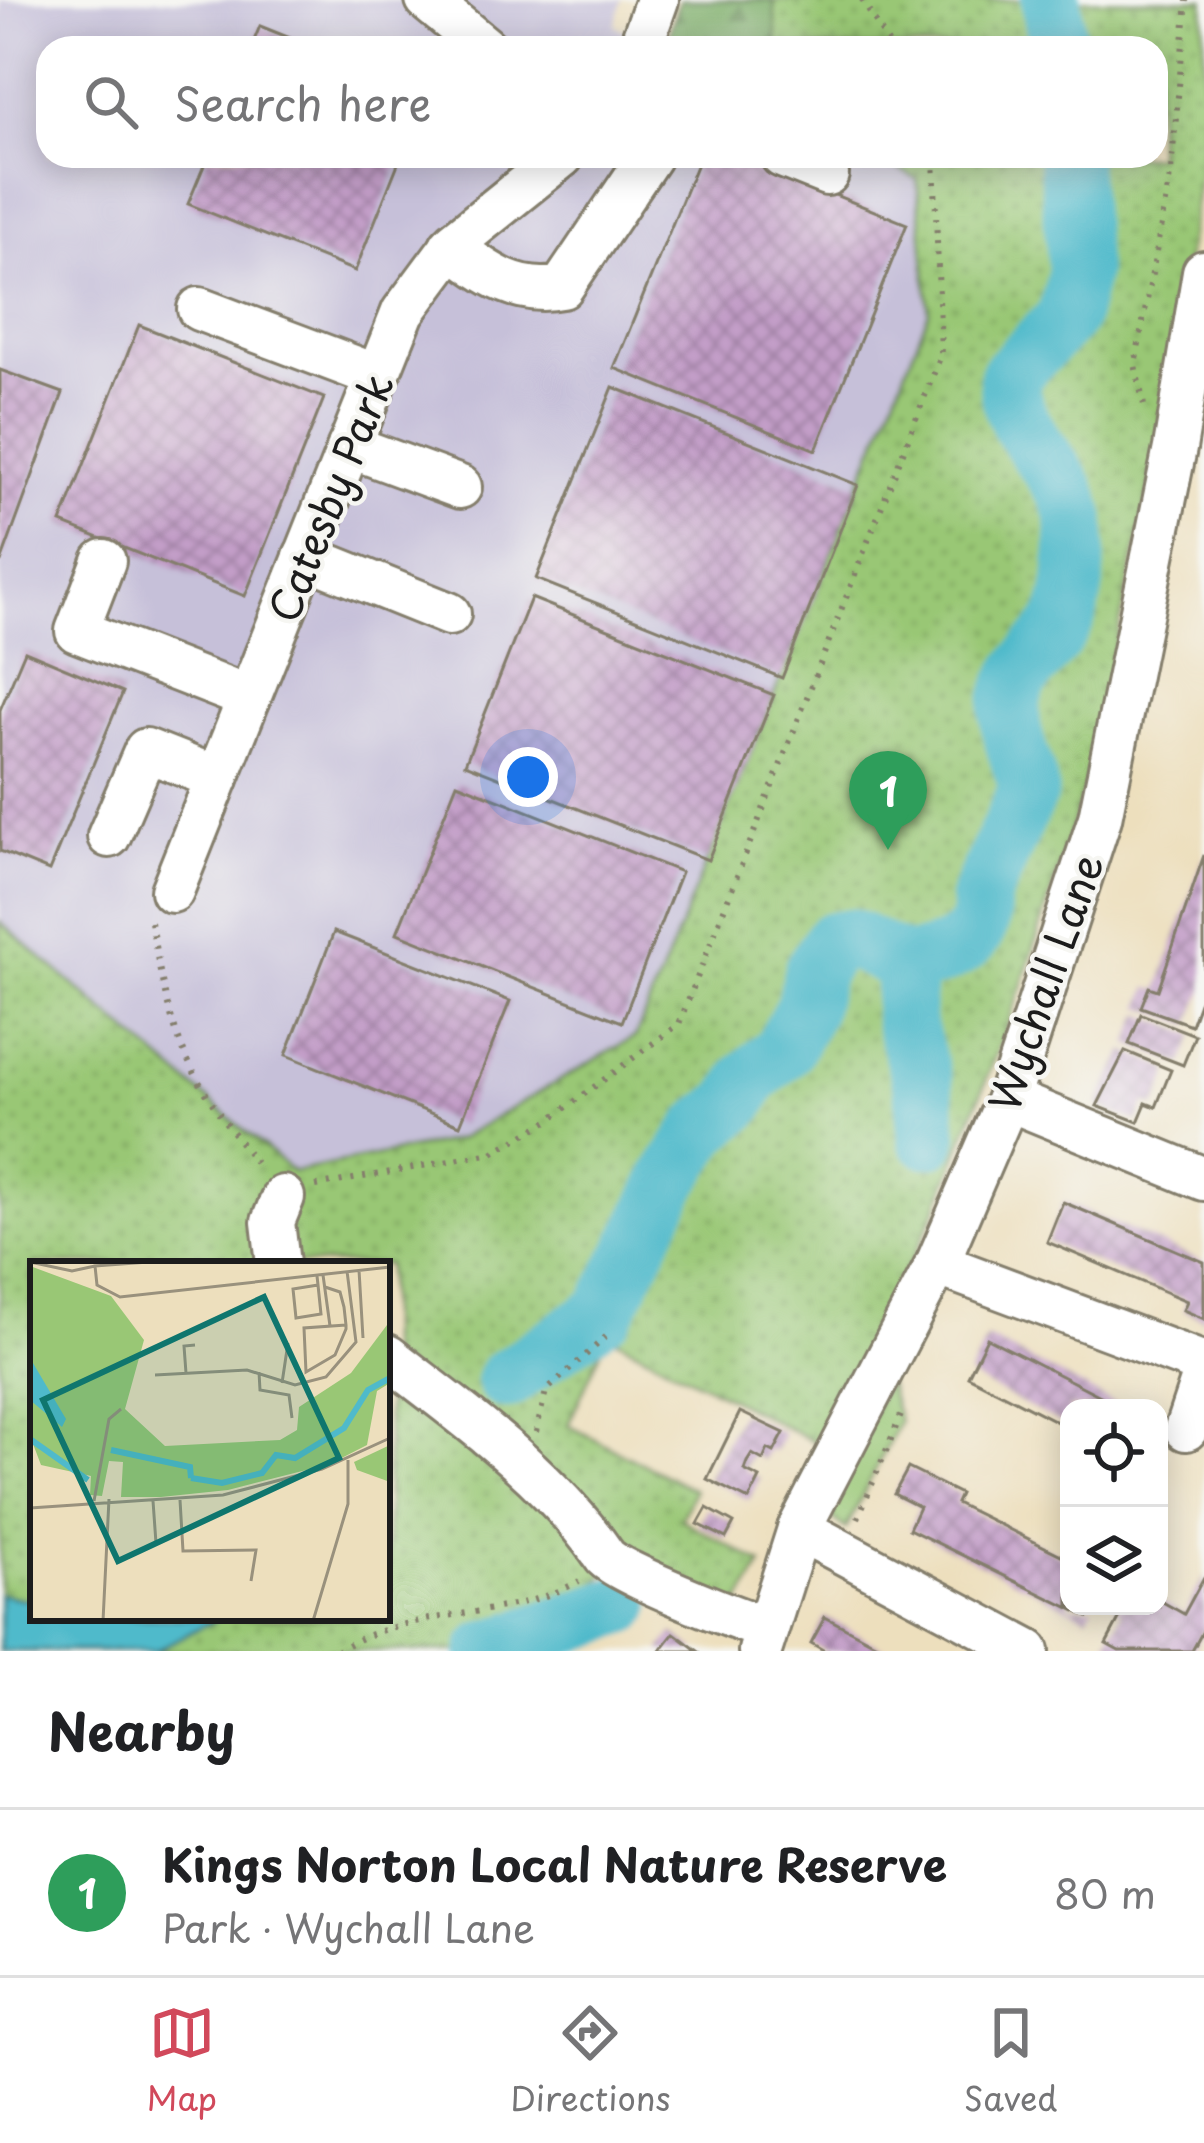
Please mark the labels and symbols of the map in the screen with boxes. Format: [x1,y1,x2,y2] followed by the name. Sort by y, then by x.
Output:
[250,363,408,631] street label: Catesby Park
[498,747,558,807] your location
[849,751,927,850] pin: 1
[970,845,1118,1119] street label: Wychall Lane
[30,1261,390,1621] inset map

